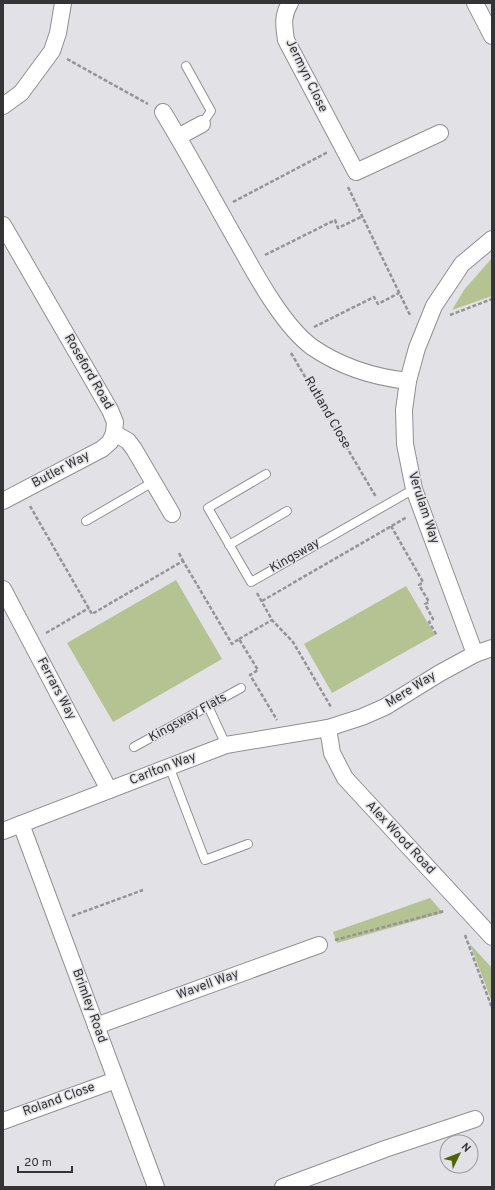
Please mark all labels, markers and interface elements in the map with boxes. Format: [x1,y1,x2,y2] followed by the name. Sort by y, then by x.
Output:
[281,37,331,115] street label: Jermyn Close
[60,331,116,413] street label: Roseford Road
[300,374,354,452] street label: Rutland Close
[29,448,93,492] street label: Butler Way
[404,470,442,546] street label: Verulam Way
[267,535,323,577] street label: Kingsway
[33,655,79,723] street label: Ferrars Way
[383,668,439,712] street label: Mere Way
[146,690,230,746] street label: Kingsway Flats
[127,749,199,789] street label: Carlton Way
[362,798,438,878] street label: Alex Wood Road
[175,966,241,1004] street label: Wavell Way
[68,967,110,1045] street label: Brimley Road
[21,1080,97,1120] street label: Roland Close
[439,1134,479,1174] north arrow
[458,1140,473,1156] text: N
[18,1148,72,1174] scale bar
[24,1155,52,1171] text: 20 m

